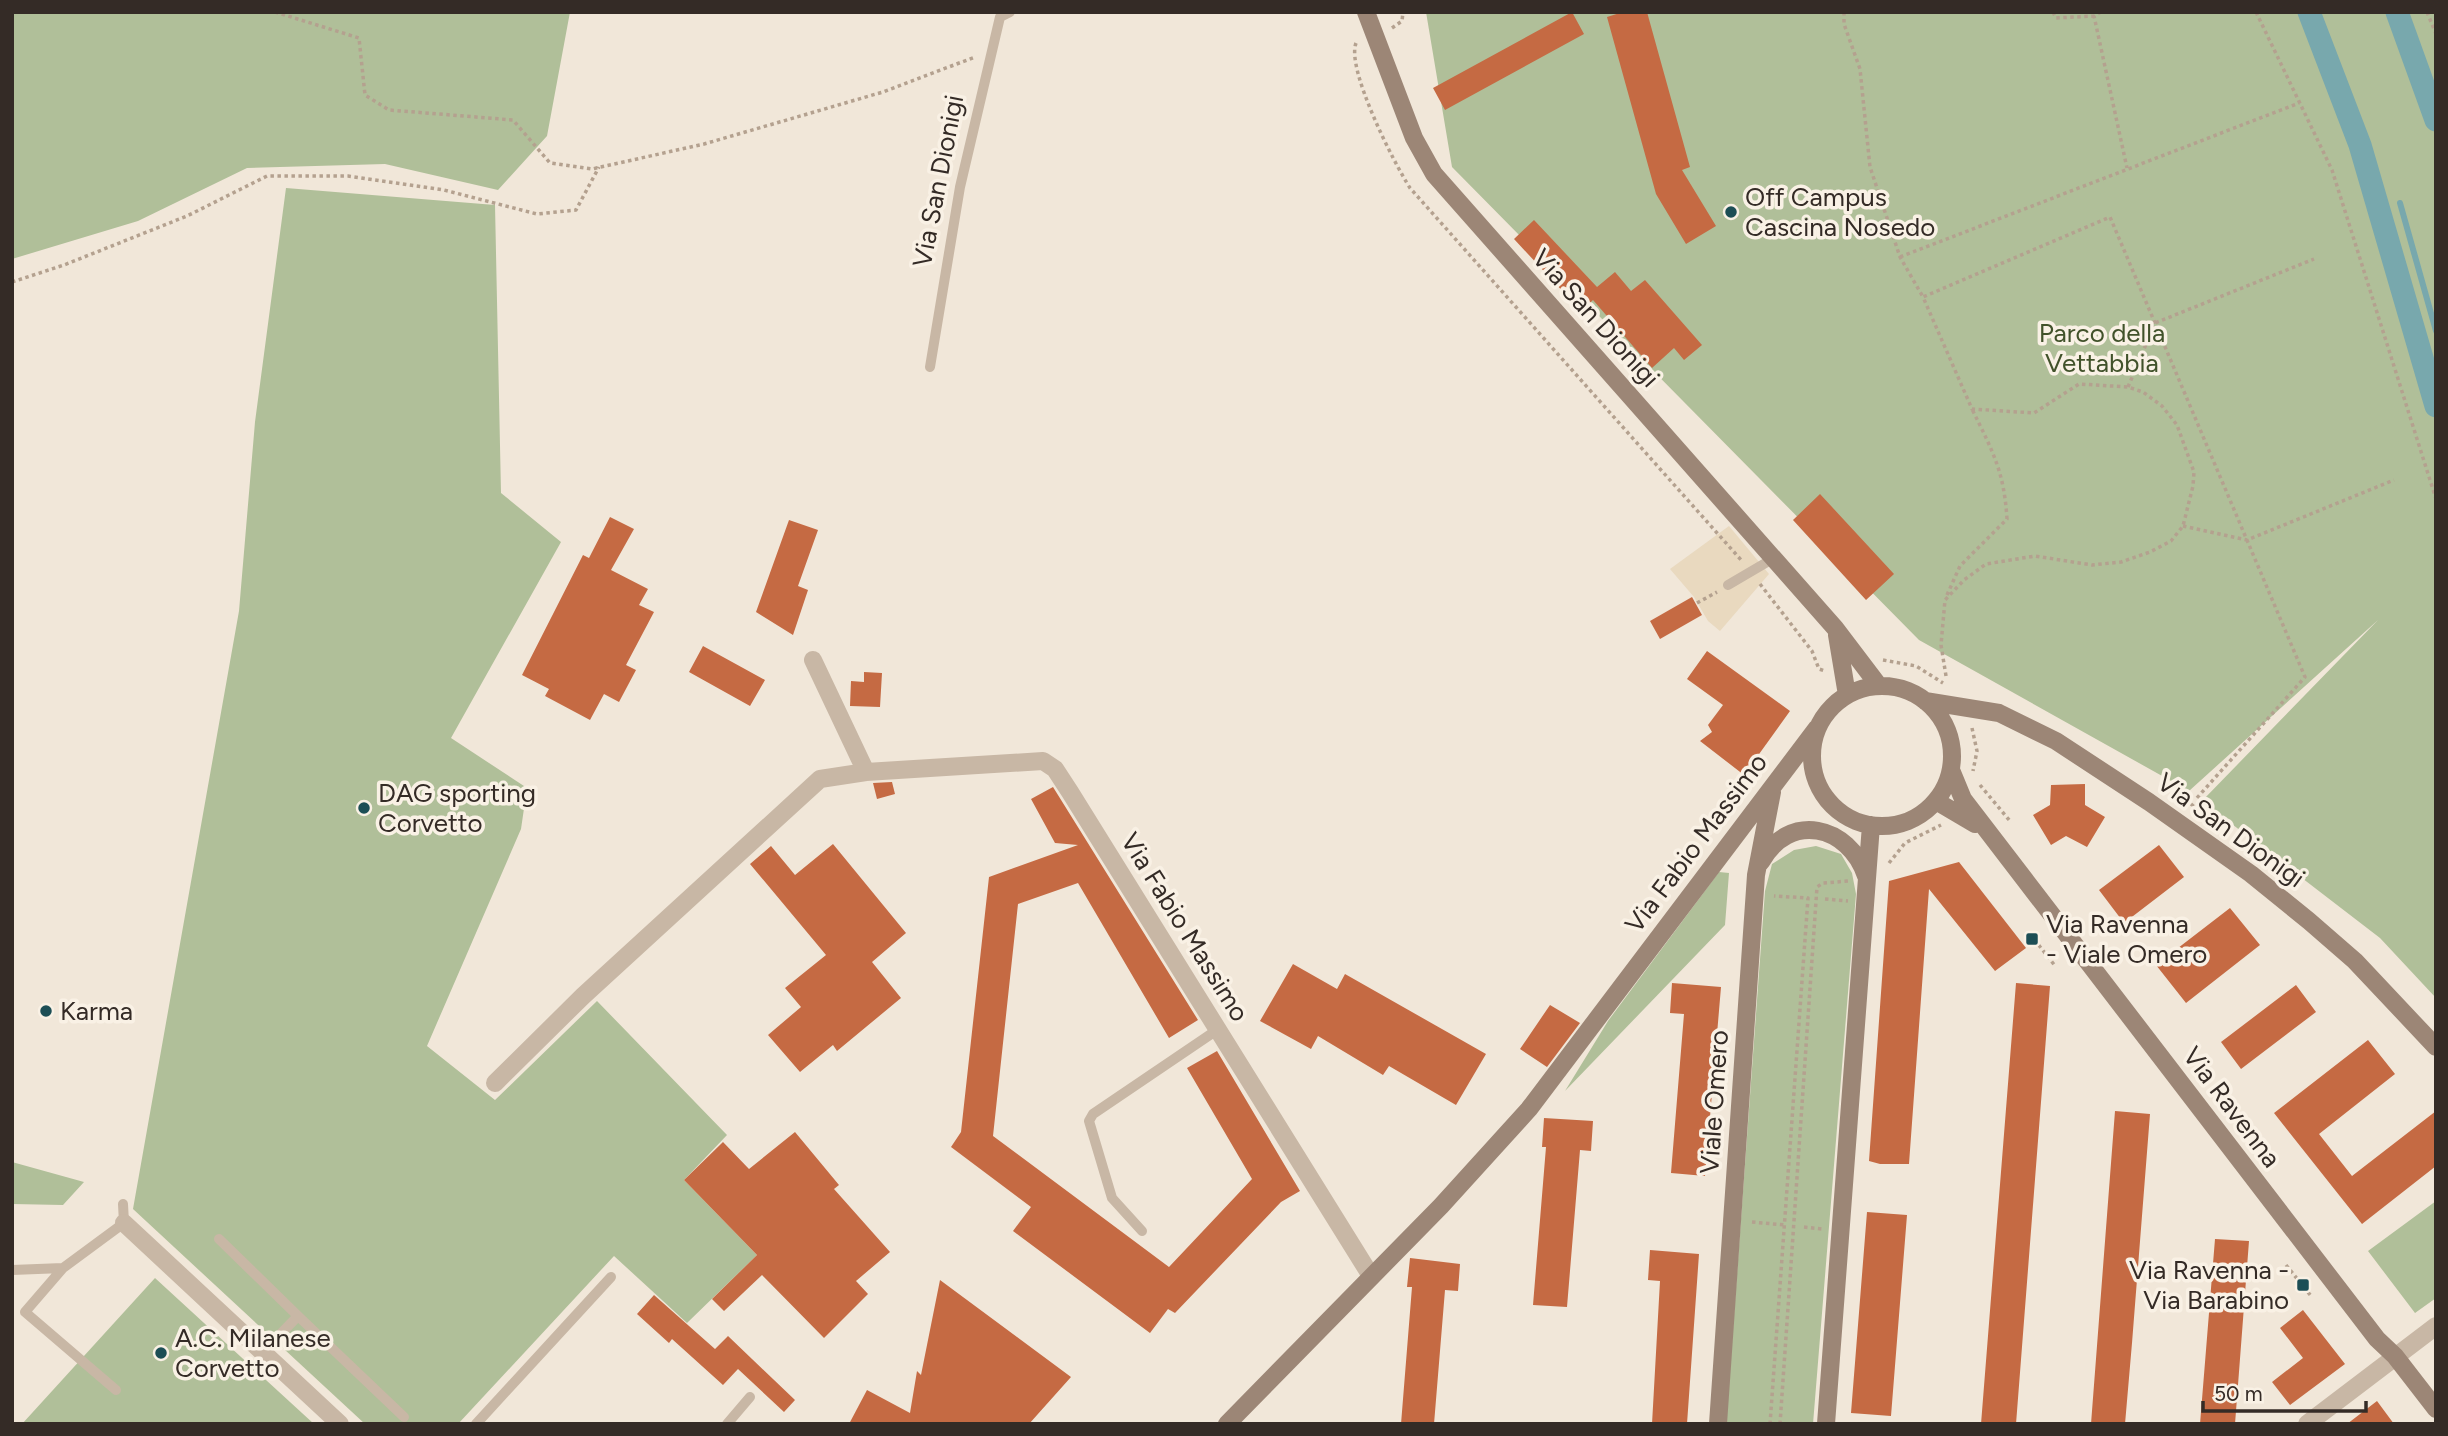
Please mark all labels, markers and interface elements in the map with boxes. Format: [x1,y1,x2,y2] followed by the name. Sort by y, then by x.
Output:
[906,92,970,270] street label: Via San Dionigi
[1745,181,1935,243] place label: Off Campus Cascina Nosedo
[1723,204,1739,220] marker: Off Campus Cascina Nosedo
[1526,242,1666,394] street label: Via San Dionigi
[2039,317,2165,379] park label: Parco della Vettabbia
[1618,747,1774,939] street label: Via Fabio Massimo
[2151,766,2311,894] street label: Via San Dionigi
[378,777,536,839] place label: DAG sporting Corvetto
[356,800,372,816] marker: DAG sporting Corvetto
[1114,827,1256,1027] street label: Via Fabio Massimo
[2046,908,2207,970] place label: Via Ravenna - Viale Omero
[2024,931,2040,947] marker: Via Ravenna - Viale Omero
[60,995,133,1027] place label: Karma
[38,1003,54,1019] marker: Karma
[1693,1029,1735,1175] street label: Viale Omero
[2176,1040,2288,1174] street label: Via Ravenna
[2129,1254,2289,1316] place label: Via Ravenna - Via Barabino
[2295,1277,2311,1293] marker: Via Ravenna - Via Barabino
[175,1322,331,1384] place label: A.C. Milanese Corvetto
[153,1345,169,1361] marker: A.C. Milanese Corvetto
[2203,1370,2366,1414] scale bar
[2214,1381,2263,1406] text: 50 m

